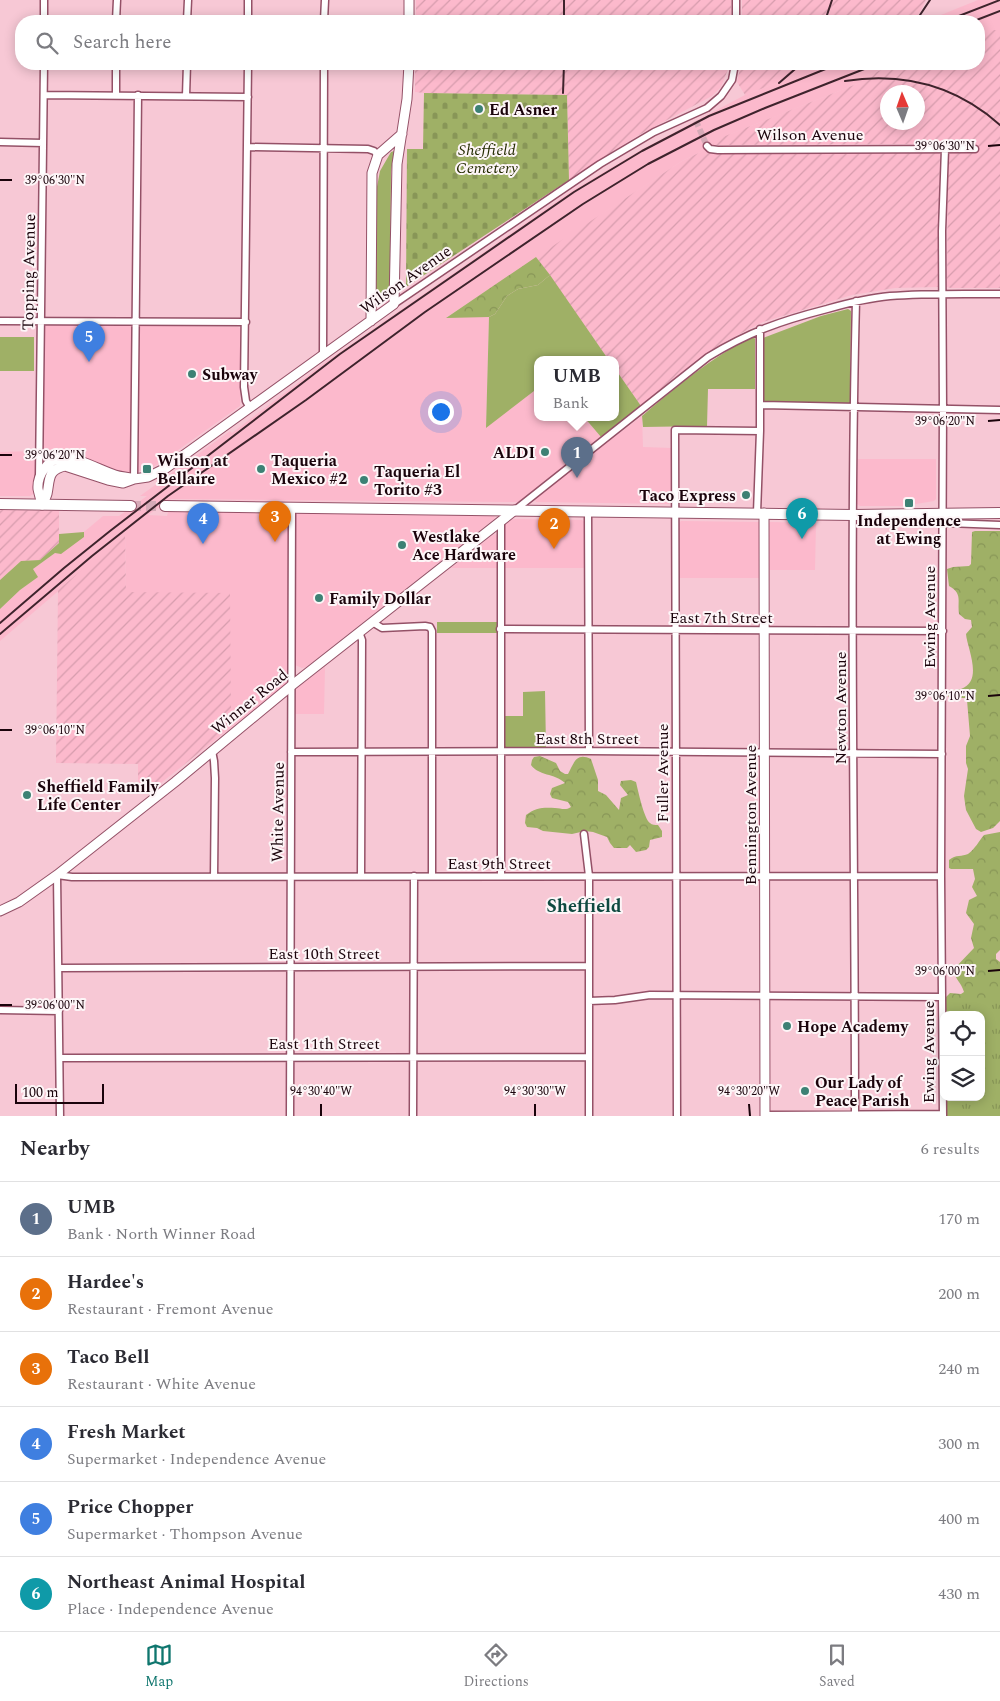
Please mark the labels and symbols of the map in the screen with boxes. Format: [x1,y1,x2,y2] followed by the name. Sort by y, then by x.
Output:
[880,85,925,130] north arrow
[489,98,557,122] place label: Ed Asner
[473,103,485,115] marker: Ed Asner
[757,123,863,147] street label: Wilson Avenue
[915,137,975,156] text: 39°06'30"N
[456,138,518,180] park label: Sheffield Cemetery
[25,171,85,190] text: 39°06'30"N
[16,214,42,330] street label: Topping Avenue
[355,239,456,320] street label: Wilson Avenue
[73,321,105,362] pin: 5
[202,363,259,387] place label: Subway
[186,368,198,380] marker: Subway
[428,399,454,425] your location
[915,412,975,431] text: 39°06'20"N
[561,437,593,478] pin: 1
[493,441,535,465] place label: ALDI
[25,446,85,465] text: 39°06'20"N
[539,446,551,458] marker: ALDI
[157,449,228,491] place label: Wilson at Bellaire
[271,449,347,491] place label: Taqueria Mexico #2
[374,460,460,502] place label: Taqueria El Torito #3
[141,463,153,475] marker: Wilson at Bellaire
[255,463,267,475] marker: Taqueria Mexico #2
[358,474,370,486] marker: Taqueria El Torito #3
[639,484,736,508] place label: Taco Express
[740,489,752,501] marker: Taco Express
[903,497,915,509] marker: Independence at Ewing
[786,498,818,539] pin: 6
[259,501,291,542] pin: 3
[187,503,219,544] pin: 4
[538,508,570,549] pin: 2
[857,509,961,551] place label: Independence at Ewing
[412,525,516,567] place label: Westlake Ace Hardware
[396,539,408,551] marker: Westlake Ace Hardware
[918,566,942,668] street label: Ewing Avenue
[329,587,431,611] place label: Family Dollar
[313,592,325,604] marker: Family Dollar
[669,606,773,630] street label: East 7th Street
[829,651,853,765] street label: Newton Avenue
[206,663,293,740] street label: Winner Road
[915,687,975,706] text: 39°06'10"N
[25,721,85,740] text: 39°06'10"N
[651,724,675,822] street label: Fuller Avenue
[535,727,639,751] street label: East 8th Street
[739,745,763,885] street label: Bennington Avenue
[265,762,291,862] street label: White Avenue
[37,775,160,817] place label: Sheffield Family Life Center
[21,789,33,801] marker: Sheffield Family Life Center
[447,852,551,876] street label: East 9th Street
[547,893,622,920] district label: Sheffield
[268,942,380,966] street label: East 10th Street
[915,962,975,981] text: 39°06'00"N
[25,996,85,1015] text: 39°06'00"N
[917,1001,941,1103] street label: Ewing Avenue
[797,1015,909,1039] place label: Hope Academy
[781,1020,793,1032] marker: Hope Academy
[268,1032,380,1056] street label: East 11th Street
[815,1071,910,1113] place label: Our Lady of Peace Parish
[15,1081,104,1104] scale bar
[290,1082,352,1101] text: 94°30'40"W
[504,1082,566,1101] text: 94°30'30"W
[718,1082,780,1101] text: 94°30'20"W
[799,1085,811,1097] marker: Our Lady of Peace Parish

